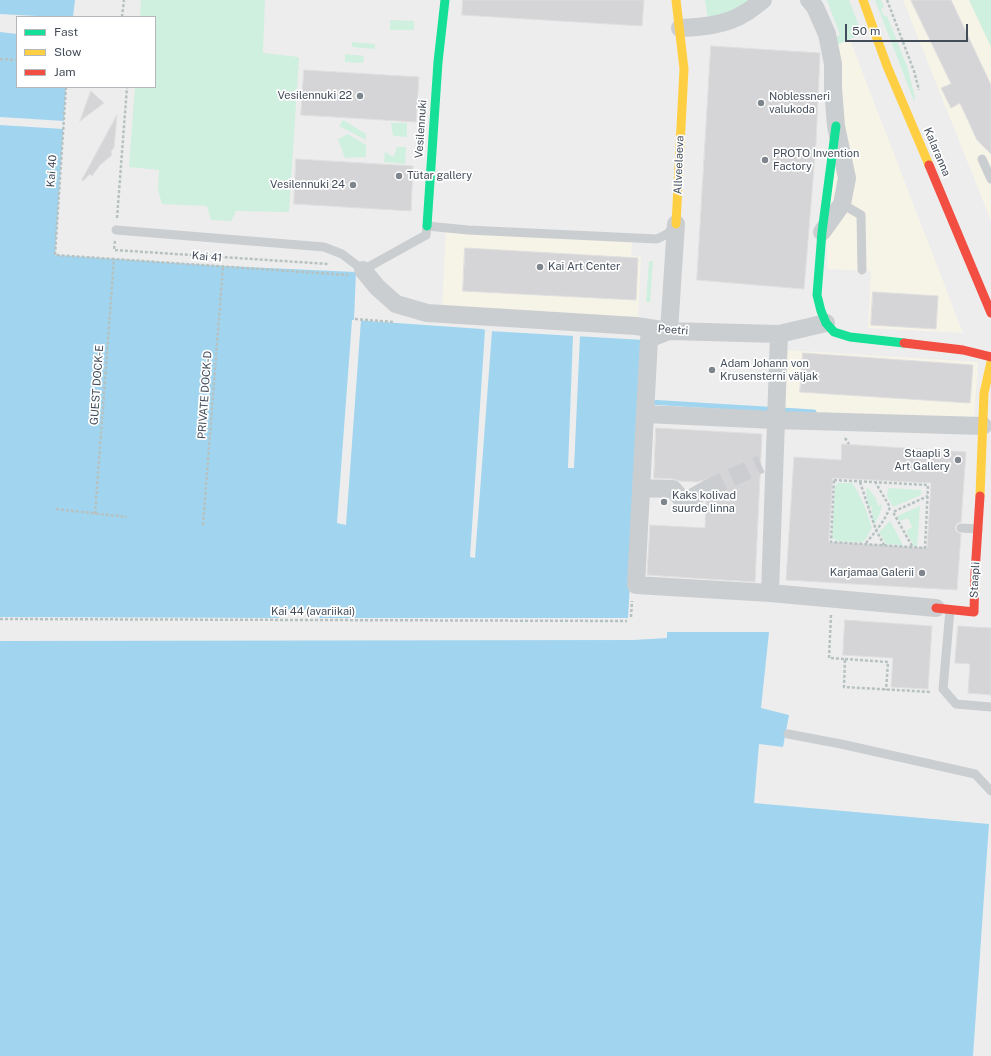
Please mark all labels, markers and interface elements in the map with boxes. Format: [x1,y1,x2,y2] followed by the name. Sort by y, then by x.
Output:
[16,16,156,88] legend
[847,16,970,42] scale bar
[852,24,880,38] text: 50 m
[54,25,78,39] text: Fast
[54,45,81,59] text: Slow
[54,65,76,79] text: Jam
[277,89,352,103] place label: Vesilennuki 22
[769,90,830,116] place label: Noblessneri valukoda
[355,91,365,101] marker: Vesilennuki 22
[756,98,766,108] marker: Noblessneri valukoda
[412,99,430,159] street label: Vesilennuki
[921,126,953,178] street label: Kalaranna
[671,135,687,195] street label: Allveelaeva
[773,147,859,173] place label: PROTO Invention Factory
[44,154,60,188] street label: Kai 40
[760,155,770,165] marker: PROTO Invention Factory
[407,169,472,183] place label: Tütar gallery
[394,171,404,181] marker: Tütar gallery
[270,178,345,192] place label: Vesilennuki 24
[348,180,358,190] marker: Vesilennuki 24
[191,249,223,265] street label: Kai 41
[548,260,620,274] place label: Kai Art Center
[535,262,545,272] marker: Kai Art Center
[657,322,689,338] street label: Peetri
[88,345,106,425] street label: GUEST DOCK-E
[195,350,215,440] street label: PRIVATE DOCK-D
[720,357,818,383] place label: Adam Johann von Krusensterni väljak
[707,365,717,375] marker: Adam Johann von Krusensterni väljak
[894,447,950,473] place label: Staapli 3 Art Gallery
[953,455,963,465] marker: Staapli 3 Art Gallery
[672,489,736,515] place label: Kaks kolivad suurde linna
[659,497,669,507] marker: Kaks kolivad suurde linna
[967,562,983,598] street label: Staapli
[830,566,914,580] place label: Karjamaa Galerii
[917,568,927,578] marker: Karjamaa Galerii
[271,605,355,619] street label: Kai 44 (avariikai)

